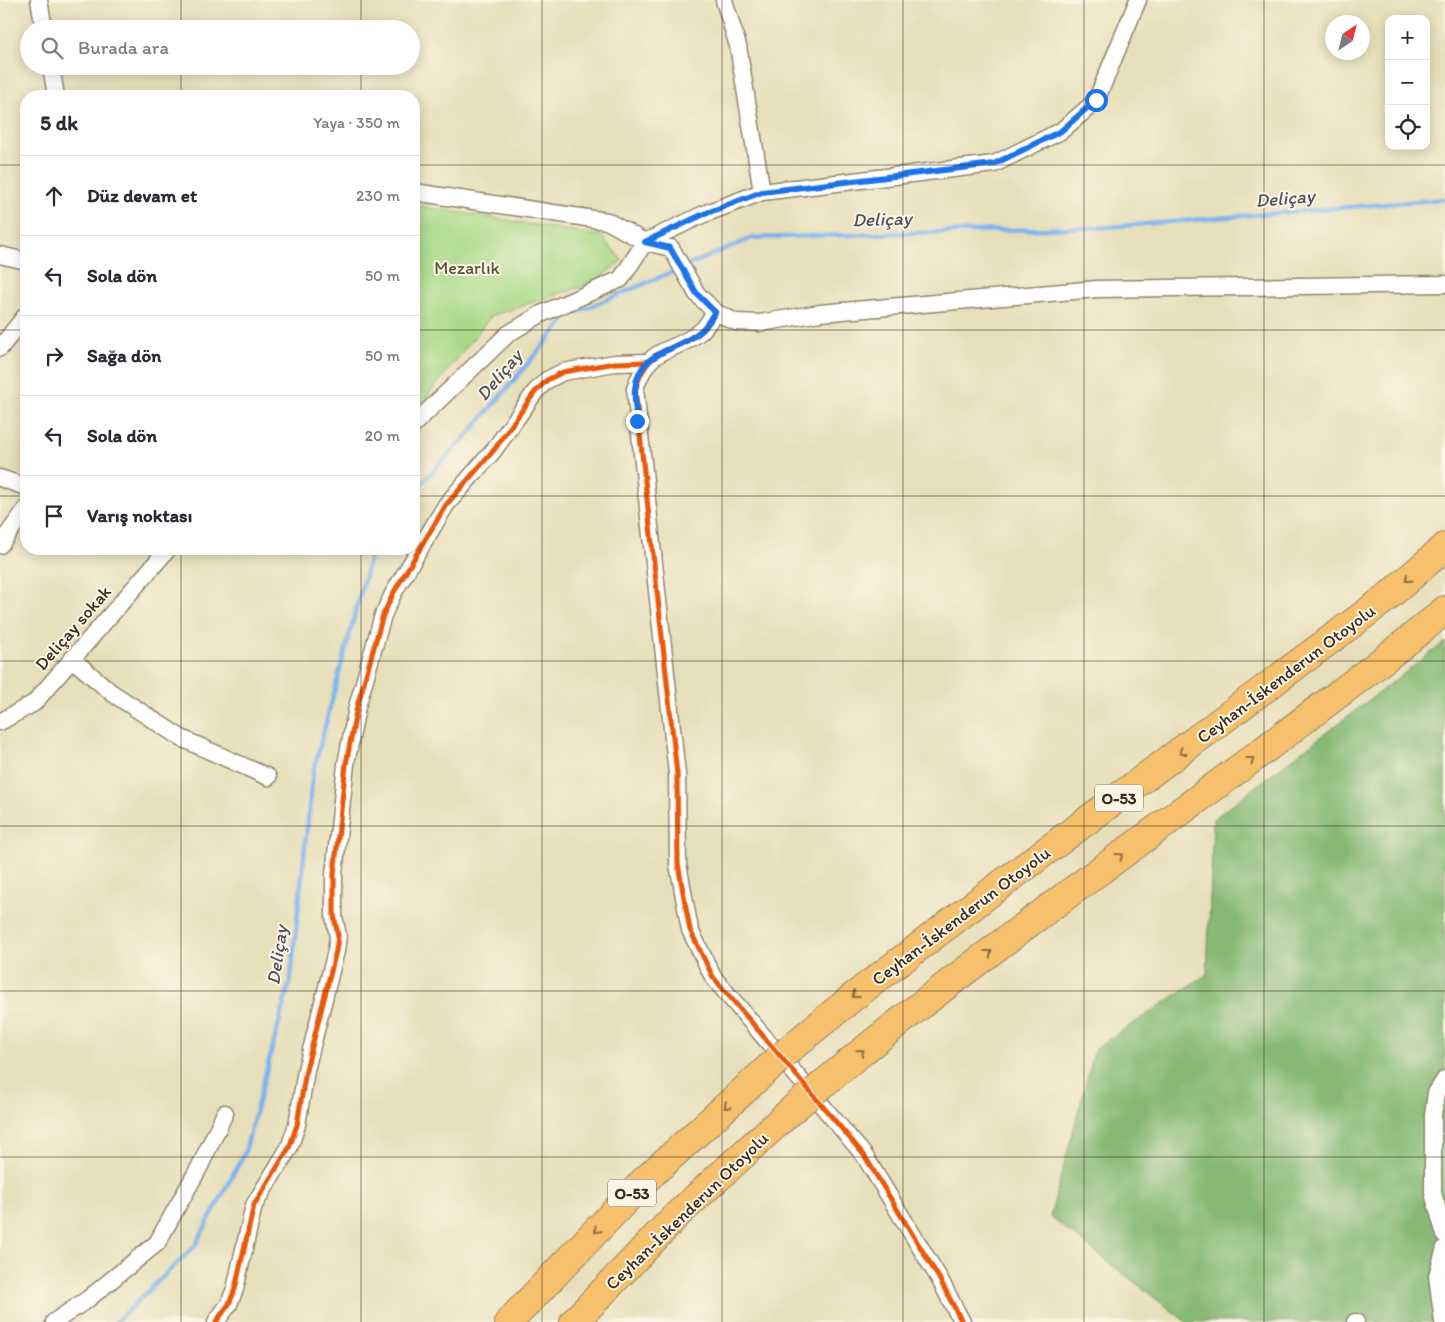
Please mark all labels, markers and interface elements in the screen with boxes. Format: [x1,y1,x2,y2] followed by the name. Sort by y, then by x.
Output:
[1325,15,1370,60] north arrow
[1385,15,1430,150] map controls
[1385,15,1430,60] button: +
[20,20,420,75] search box
[38,34,66,62] icon: search
[78,36,169,59] text: Burada ara
[1385,60,1430,105] button: −
[1085,89,1108,112] route start
[1385,105,1430,150] button: locate
[40,110,78,135] text: 5 dk
[313,113,400,132] text: Yaya · 350 m
[40,182,68,210] icon: ahead
[87,184,197,207] text: Düz devam et
[1254,184,1318,212] water label: Deliçay
[356,186,400,205] text: 230 m
[852,206,914,232] water label: Deliçay
[434,257,501,279] park label: Mezarlık
[40,262,68,290] icon: left
[87,264,157,287] text: Sola dön
[365,266,400,285] text: 50 m
[40,342,68,370] icon: right
[471,343,528,405] water label: Deliçay
[87,344,161,367] text: Sağa dön
[365,346,400,365] text: 50 m
[626,410,649,433] route end
[40,422,68,450] icon: left
[87,424,157,447] text: Sola dön
[365,426,400,445] text: 20 m
[40,502,68,530] icon: arrive
[87,504,192,527] text: Varış noktası
[1405,573,1414,582] one-way arrow
[30,581,116,675] street label: Deliçay sokak
[1192,600,1380,748] street label: Ceyhan-İskenderun Otoyolu
[1178,746,1188,755] one-way arrow
[1245,757,1255,766] one-way arrow
[1095,784,1143,811] road number: O-53
[867,842,1055,990] street label: Ceyhan-İskenderun Otoyolu
[1114,853,1124,862] one-way arrow
[261,922,293,986] water label: Deliçay
[983,950,993,959] one-way arrow
[852,990,861,998] one-way arrow
[855,1049,864,1058] one-way arrow
[723,1100,732,1109] one-way arrow
[601,1127,773,1295] street label: Ceyhan-İskenderun Otoyolu
[608,1180,656,1206] road number: O-53
[594,1224,603,1233] one-way arrow

